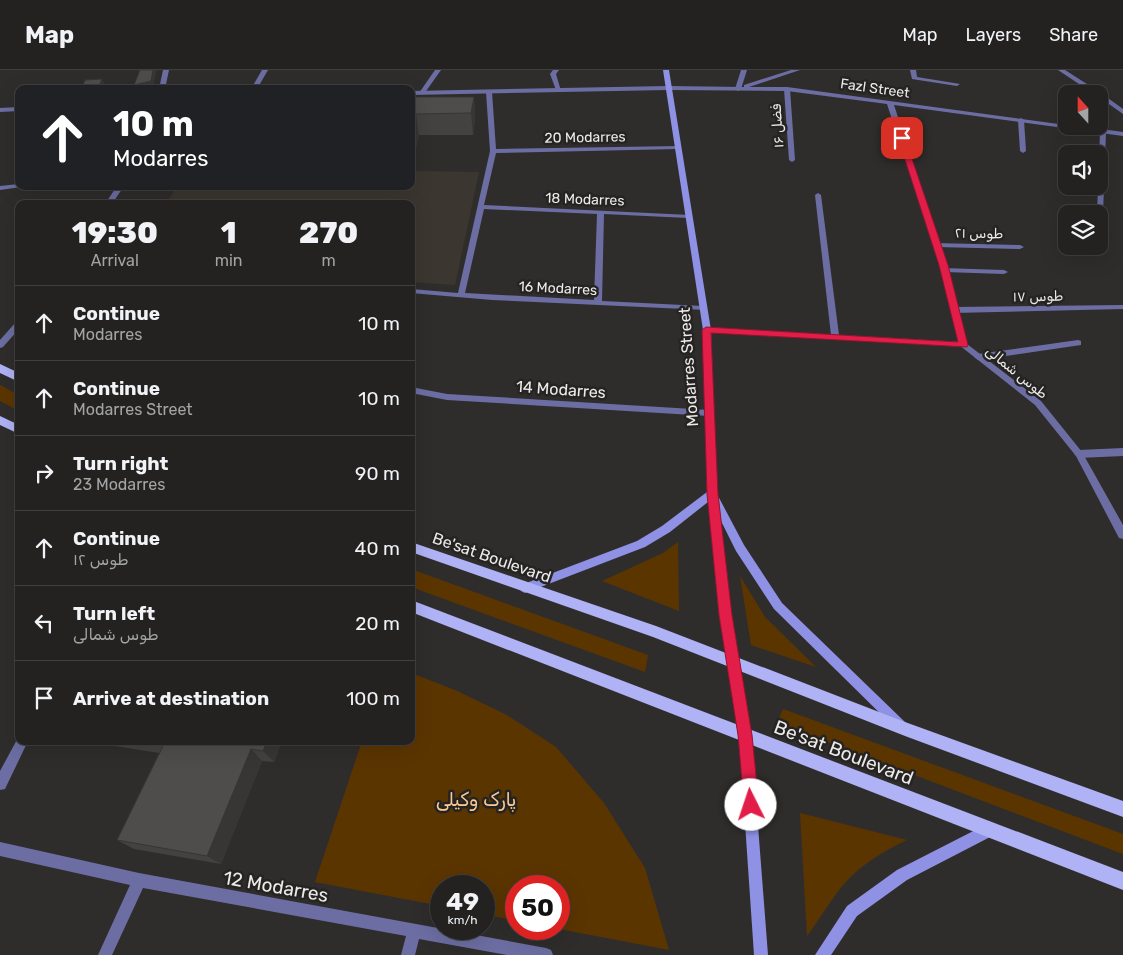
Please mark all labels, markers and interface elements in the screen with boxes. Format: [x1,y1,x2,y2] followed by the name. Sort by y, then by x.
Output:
[25,21,74,49] text: Map
[903,24,938,46] text: Map
[966,24,1021,46] text: Layers
[1049,24,1098,46] text: Share
[839,75,911,102] street label: Fazl Street
[1058,85,1108,135] north arrow
[1058,85,1108,255] map controls
[113,103,194,145] text: 10 m
[767,103,788,149] street label: فضل ۱۶
[30,105,95,170] icon: ahead
[881,117,923,159] pin
[888,124,916,152] icon: arrive
[544,128,626,147] street label: 20 Modarres
[113,145,208,172] text: Modarres
[1058,145,1108,195] button: sound
[545,190,625,209] street label: 18 Modarres
[1058,205,1108,255] button: layers
[72,215,158,251] text: 19:30
[221,215,236,251] text: 1
[299,215,358,251] text: 270
[955,225,1004,242] street label: طوس ۲۱
[91,251,139,270] text: Arrival
[215,251,242,270] text: min
[322,251,336,270] text: m
[518,278,598,299] street label: 16 Modarres
[1013,288,1064,305] street label: طوس ۱۷
[73,302,160,325] text: Continue
[675,307,702,427] street label: Modarres Street
[30,309,58,337] icon: ahead
[358,312,400,335] text: 10 m
[73,325,142,344] text: Modarres
[982,342,1051,403] street label: طوس شمالی
[73,377,160,400] text: Continue
[515,377,607,402] street label: 14 Modarres
[30,384,58,412] icon: ahead
[358,387,400,410] text: 10 m
[73,400,193,419] text: Modarres Street
[73,452,168,475] text: Turn right
[30,459,58,487] icon: right
[355,462,400,485] text: 90 m
[73,475,165,494] text: 23 Modarres
[73,527,160,550] text: Continue
[430,528,554,587] street label: Be'sat Boulevard
[30,534,58,562] icon: ahead
[355,537,400,560] text: 40 m
[73,550,129,569] text: طوس ۱۲
[73,602,155,625] text: Turn left
[30,609,58,637] icon: left
[355,612,400,635] text: 20 m
[73,625,158,644] text: طوس شمالی
[30,684,58,712] icon: arrive
[73,687,269,710] text: Arrive at destination
[346,687,400,710] text: 100 m
[771,715,917,790] street label: Be'sat Boulevard
[724,778,776,830] position arrow
[436,788,516,813] park label: پارک وکیلی
[222,866,330,907] street label: 12 Modarres
[505,875,570,940] speed limit sign: 50
[446,887,479,916] text: 49
[448,913,477,927] text: km/h

